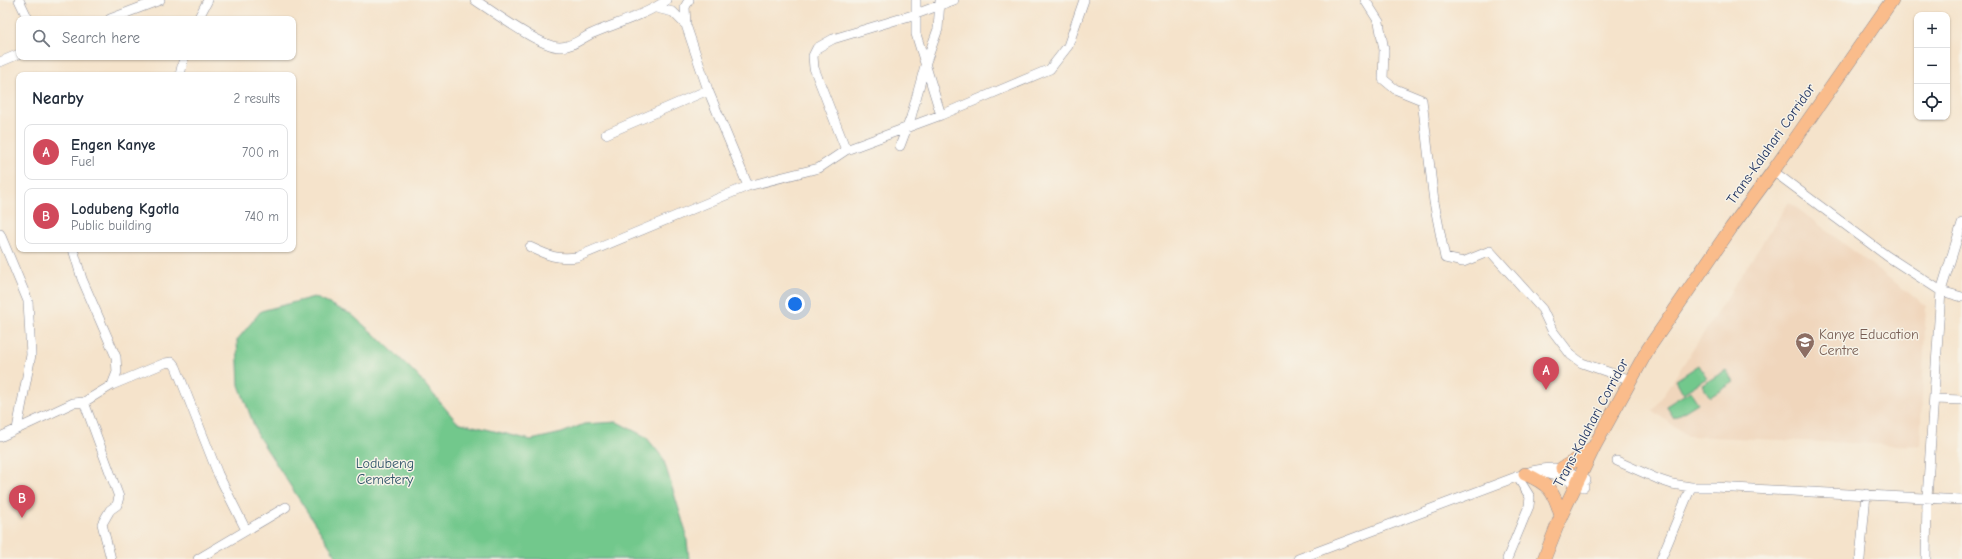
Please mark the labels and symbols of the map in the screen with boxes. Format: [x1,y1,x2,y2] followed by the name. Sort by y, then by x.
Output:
[1723,80,1819,208] street label: Trans-Kalahari Corridor
[785,294,805,314] your location
[1819,326,1919,359] place label: Kanye Education Centre
[1794,331,1816,359] school or university icon: Kanye Education Centre
[1550,355,1632,490] street label: Trans-Kalahari Corridor
[1533,357,1559,390] pin: A
[356,455,414,488] park label: Lodubeng Cemetery
[9,485,35,518] pin: B

